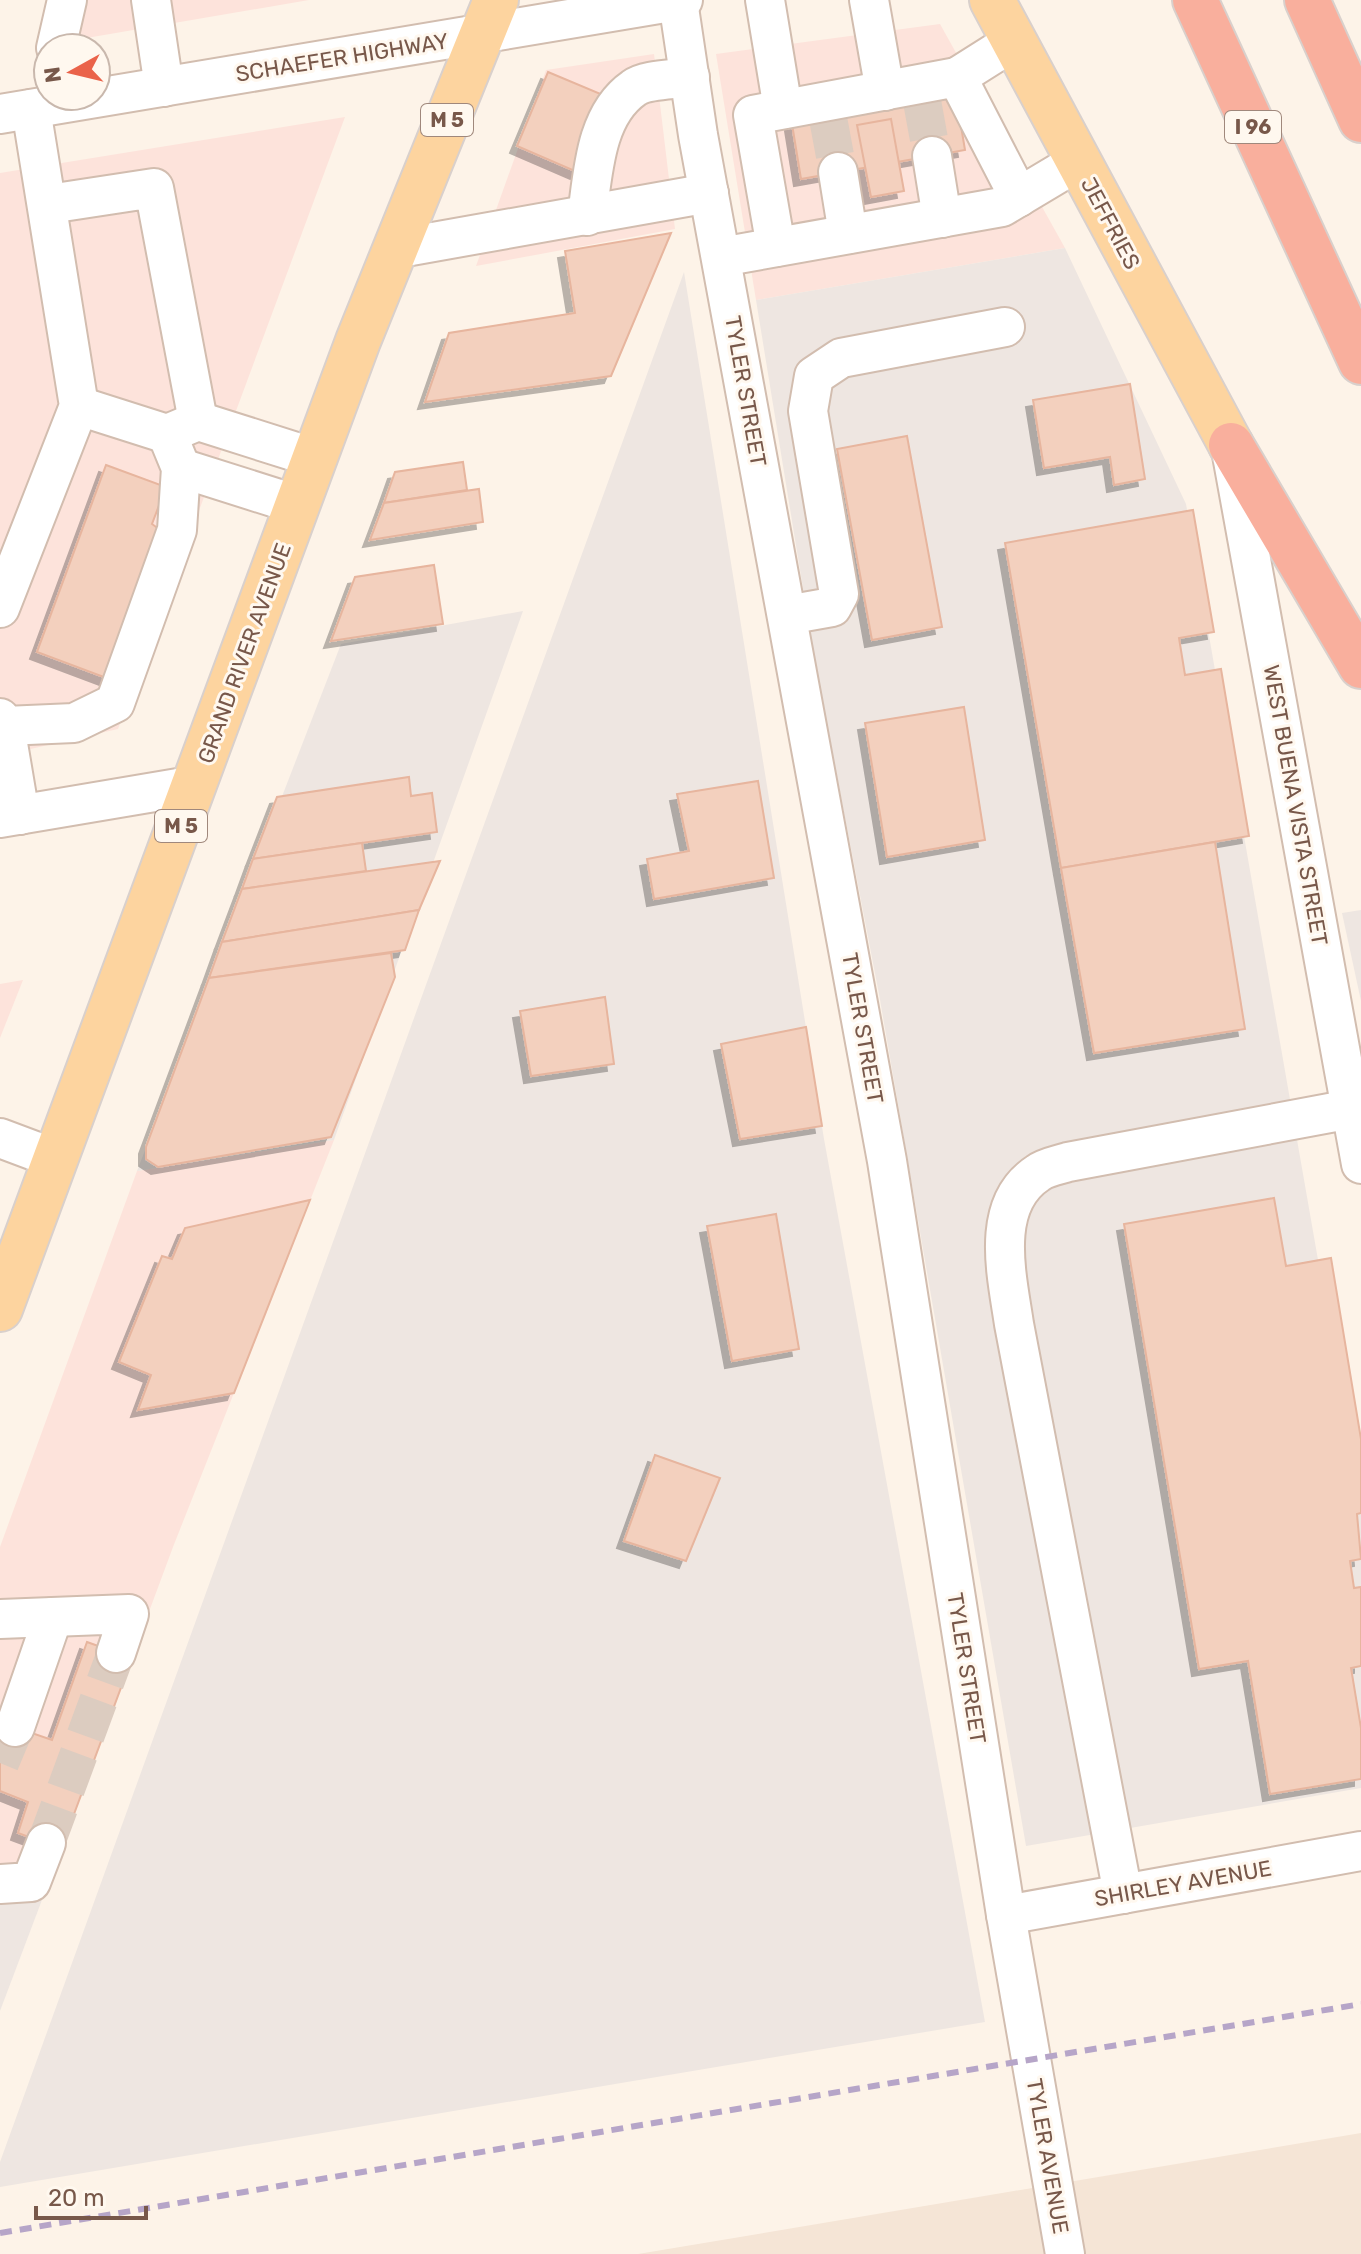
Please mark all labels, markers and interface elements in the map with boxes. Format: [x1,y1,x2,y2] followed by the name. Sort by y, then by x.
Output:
[234,27,450,88] street label: SCHAEFER HIGHWAY
[32,32,112,112] north arrow
[38,65,67,84] text: N
[421,104,473,136] road number: M 5
[1225,111,1281,143] road number: I 96
[1075,173,1146,274] street label: JEFFRIES
[719,314,772,469] street label: TYLER STREET
[192,539,297,767] street label: GRAND RIVER AVENUE
[1258,663,1334,948] street label: WEST BUENA VISTA STREET
[155,810,207,842] road number: M 5
[836,951,889,1106] street label: TYLER STREET
[941,1591,992,1746] street label: TYLER STREET
[1092,1855,1274,1912] street label: SHIRLEY AVENUE
[1021,2076,1074,2236] street label: TYLER AVENUE
[36,2170,146,2220] scale bar
[48,2184,105,2212] text: 20 m

